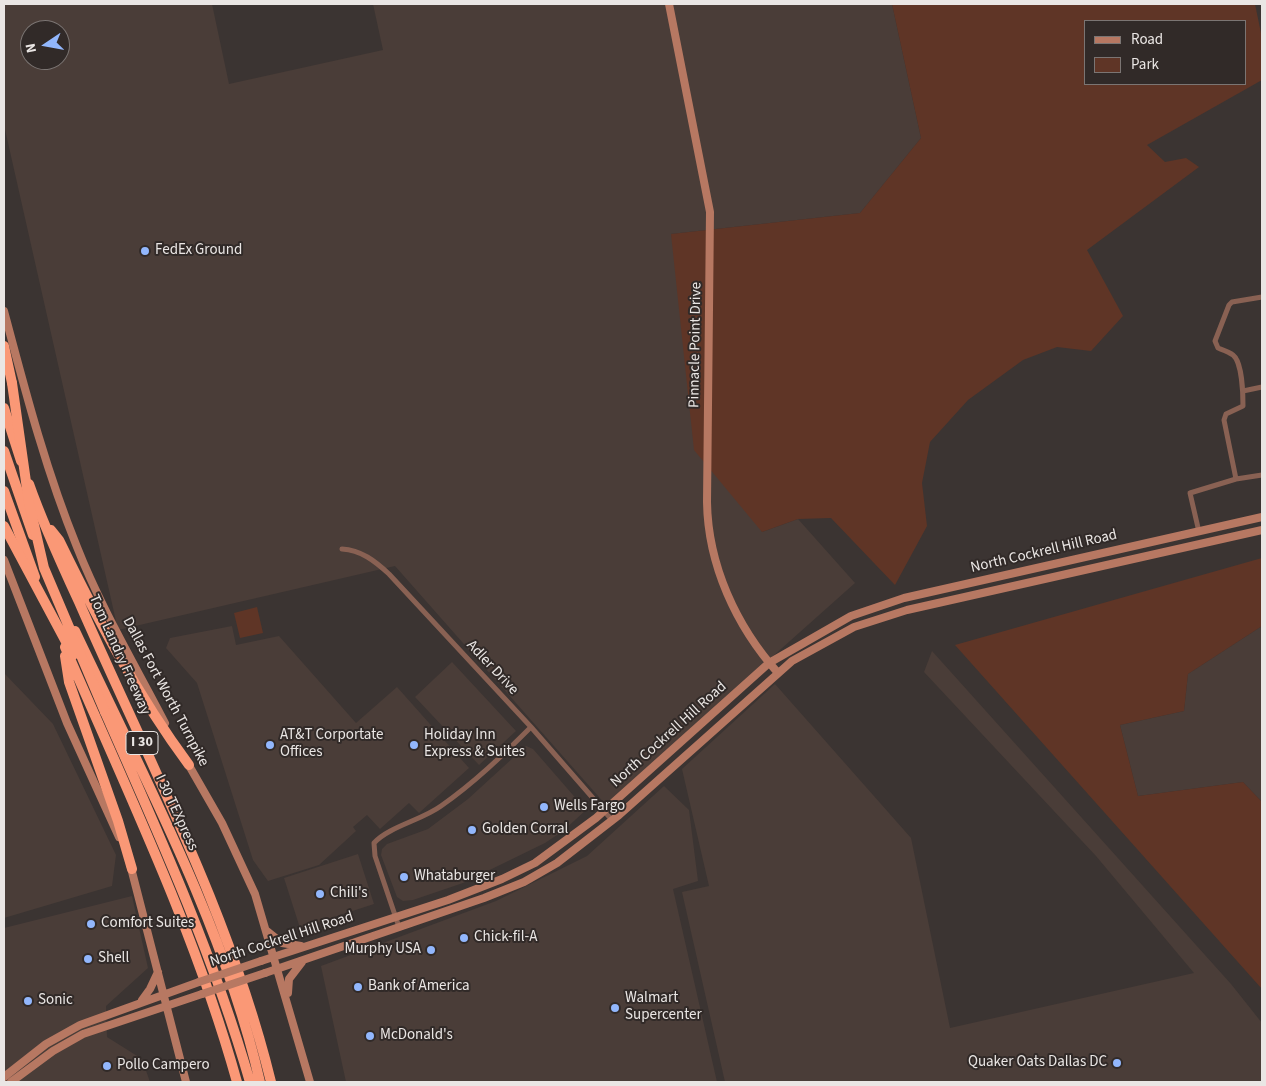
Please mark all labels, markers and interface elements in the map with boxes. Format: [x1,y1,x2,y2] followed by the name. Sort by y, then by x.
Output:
[20,20,70,70] north arrow
[1084,20,1246,85] legend
[1131,29,1163,50] text: Road
[21,41,42,55] text: N
[1131,54,1159,75] text: Park
[155,242,242,260] place label: FedEx Ground
[139,245,151,257] marker: FedEx Ground
[686,282,706,408] street label: Pinnacle Point Drive
[969,526,1119,578] street label: North Cockrell Hill Road
[84,592,154,718] street label: Tom Landry Freeway
[118,614,212,770] street label: Dallas Fort Worth Turnpike
[462,637,522,699] street label: Adler Drive
[607,678,731,792] street label: North Cockrell Hill Road
[280,727,384,762] place label: AT&T Corportate Offices
[424,727,525,762] place label: Holiday Inn Express & Suites
[126,731,158,754] road number: I 30
[264,739,276,751] marker: AT&T Corportate Offices
[408,739,420,751] marker: Holiday Inn Express & Suites
[151,772,201,854] street label: I 30 TEXpress
[554,798,625,816] place label: Wells Fargo
[538,801,550,813] marker: Wells Fargo
[482,821,568,839] place label: Golden Corral
[466,824,478,836] marker: Golden Corral
[414,868,495,886] place label: Whataburger
[398,871,410,883] marker: Whataburger
[330,885,368,903] place label: Chili's
[314,888,326,900] marker: Chili's
[208,908,356,972] street label: North Cockrell Hill Road
[101,915,194,933] place label: Comfort Suites
[85,918,97,930] marker: Comfort Suites
[474,929,537,947] place label: Chick-fil-A
[458,932,470,944] marker: Chick-fil-A
[345,941,421,959] place label: Murphy USA
[425,944,437,956] marker: Murphy USA
[98,950,129,968] place label: Shell
[82,953,94,965] marker: Shell
[368,978,470,996] place label: Bank of America
[352,981,364,993] marker: Bank of America
[625,990,702,1025] place label: Walmart Supercenter
[38,992,73,1010] place label: Sonic
[22,995,34,1007] marker: Sonic
[609,1002,621,1014] marker: Walmart Supercenter
[380,1027,453,1045] place label: McDonald's
[364,1030,376,1042] marker: McDonald's
[968,1054,1107,1072] place label: Quaker Oats Dallas DC
[117,1057,210,1075] place label: Pollo Campero
[1111,1057,1123,1069] marker: Quaker Oats Dallas DC
[101,1060,113,1072] marker: Pollo Campero

